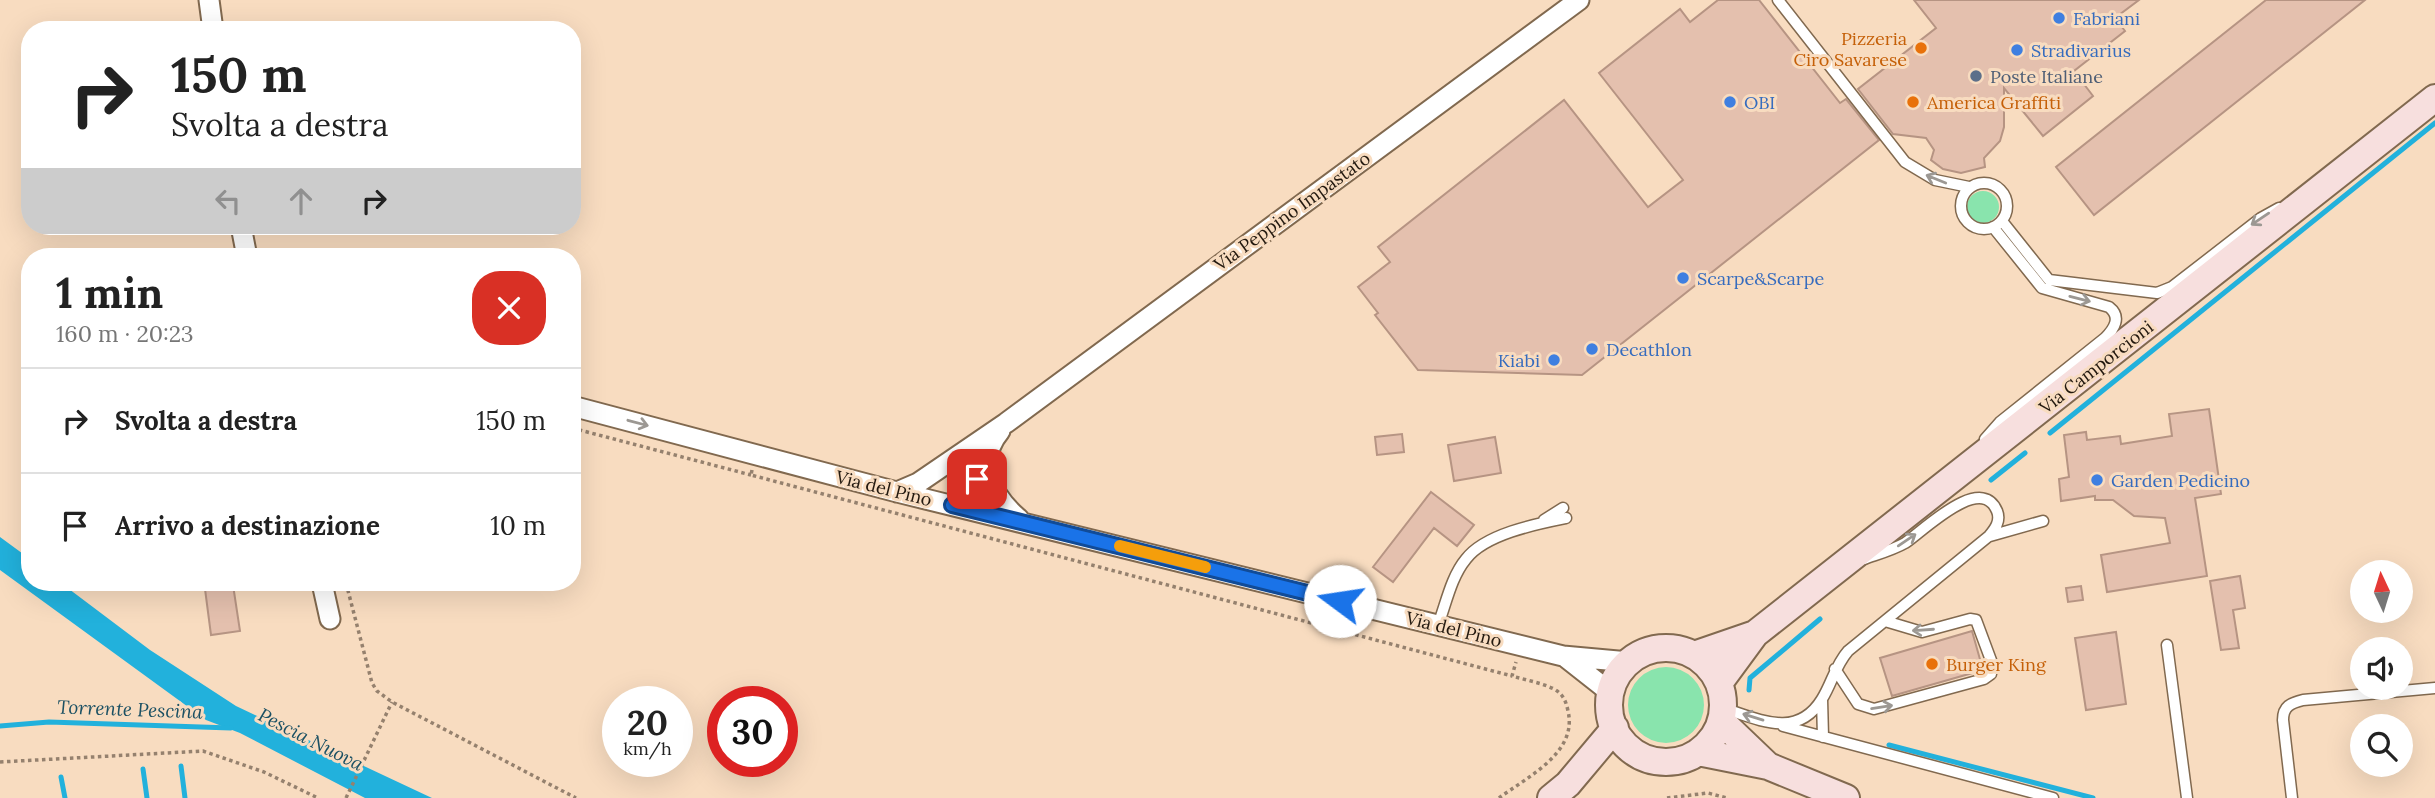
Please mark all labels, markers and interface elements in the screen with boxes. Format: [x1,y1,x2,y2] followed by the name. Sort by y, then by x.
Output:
[2073,7,2140,30] place label: Fabriani
[2051,10,2067,26] marker: Fabriani
[1793,27,1907,71] place label: Pizzeria Ciro Savarese
[2031,39,2131,62] place label: Stradivarius
[1913,40,1929,56] marker: Pizzeria Ciro Savarese
[2009,42,2025,58] marker: Stradivarius
[171,43,307,105] text: 150 m
[56,49,147,140] icon: right
[1990,65,2103,88] place label: Poste Italiane
[1968,68,1984,84] marker: Poste Italiane
[1744,91,1775,114] place label: OBI
[1926,91,2061,114] place label: America Graffiti
[1722,94,1738,110] marker: OBI
[1905,94,1921,110] marker: America Graffiti
[171,104,388,145] text: Svolta a destra
[1208,147,1375,276] street label: Via Peppino Impastato
[1925,171,1947,184] one-way arrow
[209,182,247,220] icon: left
[282,182,320,220] icon: ahead
[355,182,393,220] icon: right
[2251,212,2270,226] one-way arrow
[56,266,163,320] text: 1 min
[1697,267,1824,290] place label: Scarpe&Scarpe
[1675,270,1691,286] marker: Scarpe&Scarpe
[472,271,546,345] button: close
[2068,293,2090,306] one-way arrow
[2034,315,2158,419] street label: Via Camporcioni
[56,319,194,348] text: 160 m · 20:23
[1606,338,1692,361] place label: Decathlon
[1584,341,1600,357] marker: Decathlon
[1498,349,1540,372] place label: Kiabi
[1546,352,1562,368] marker: Kiabi
[56,402,94,440] icon: right
[115,404,297,437] text: Svolta a destra
[476,404,546,437] text: 150 m
[626,417,649,430] one-way arrow
[947,449,1007,509] pin
[958,460,996,498] icon: arrive
[833,465,934,511] street label: Via del Pino
[2111,469,2250,492] place label: Garden Pedicino
[2089,472,2105,488] marker: Garden Pedicino
[56,507,94,545] icon: arrive
[115,509,380,542] text: Arrivo a destinazione
[490,509,546,542] text: 10 m
[1897,533,1916,548] one-way arrow
[2350,560,2413,623] north arrow
[2350,560,2413,777] map controls
[1303,564,1377,638] position arrow
[1403,606,1504,652] street label: Via del Pino
[1912,623,1935,636] one-way arrow
[2350,637,2413,700] button: sound
[1946,653,2047,676] place label: Burger King
[1924,656,1940,672] marker: Burger King
[707,686,798,777] speed limit sign: 30
[57,694,204,724] water label: Torrente Pescina
[627,700,668,745] text: 20
[1870,700,1893,713] one-way arrow
[254,702,368,776] water label: Pescia Nuova
[1742,709,1764,722] one-way arrow
[2350,714,2413,777] button: search
[623,737,672,760] text: km/h

